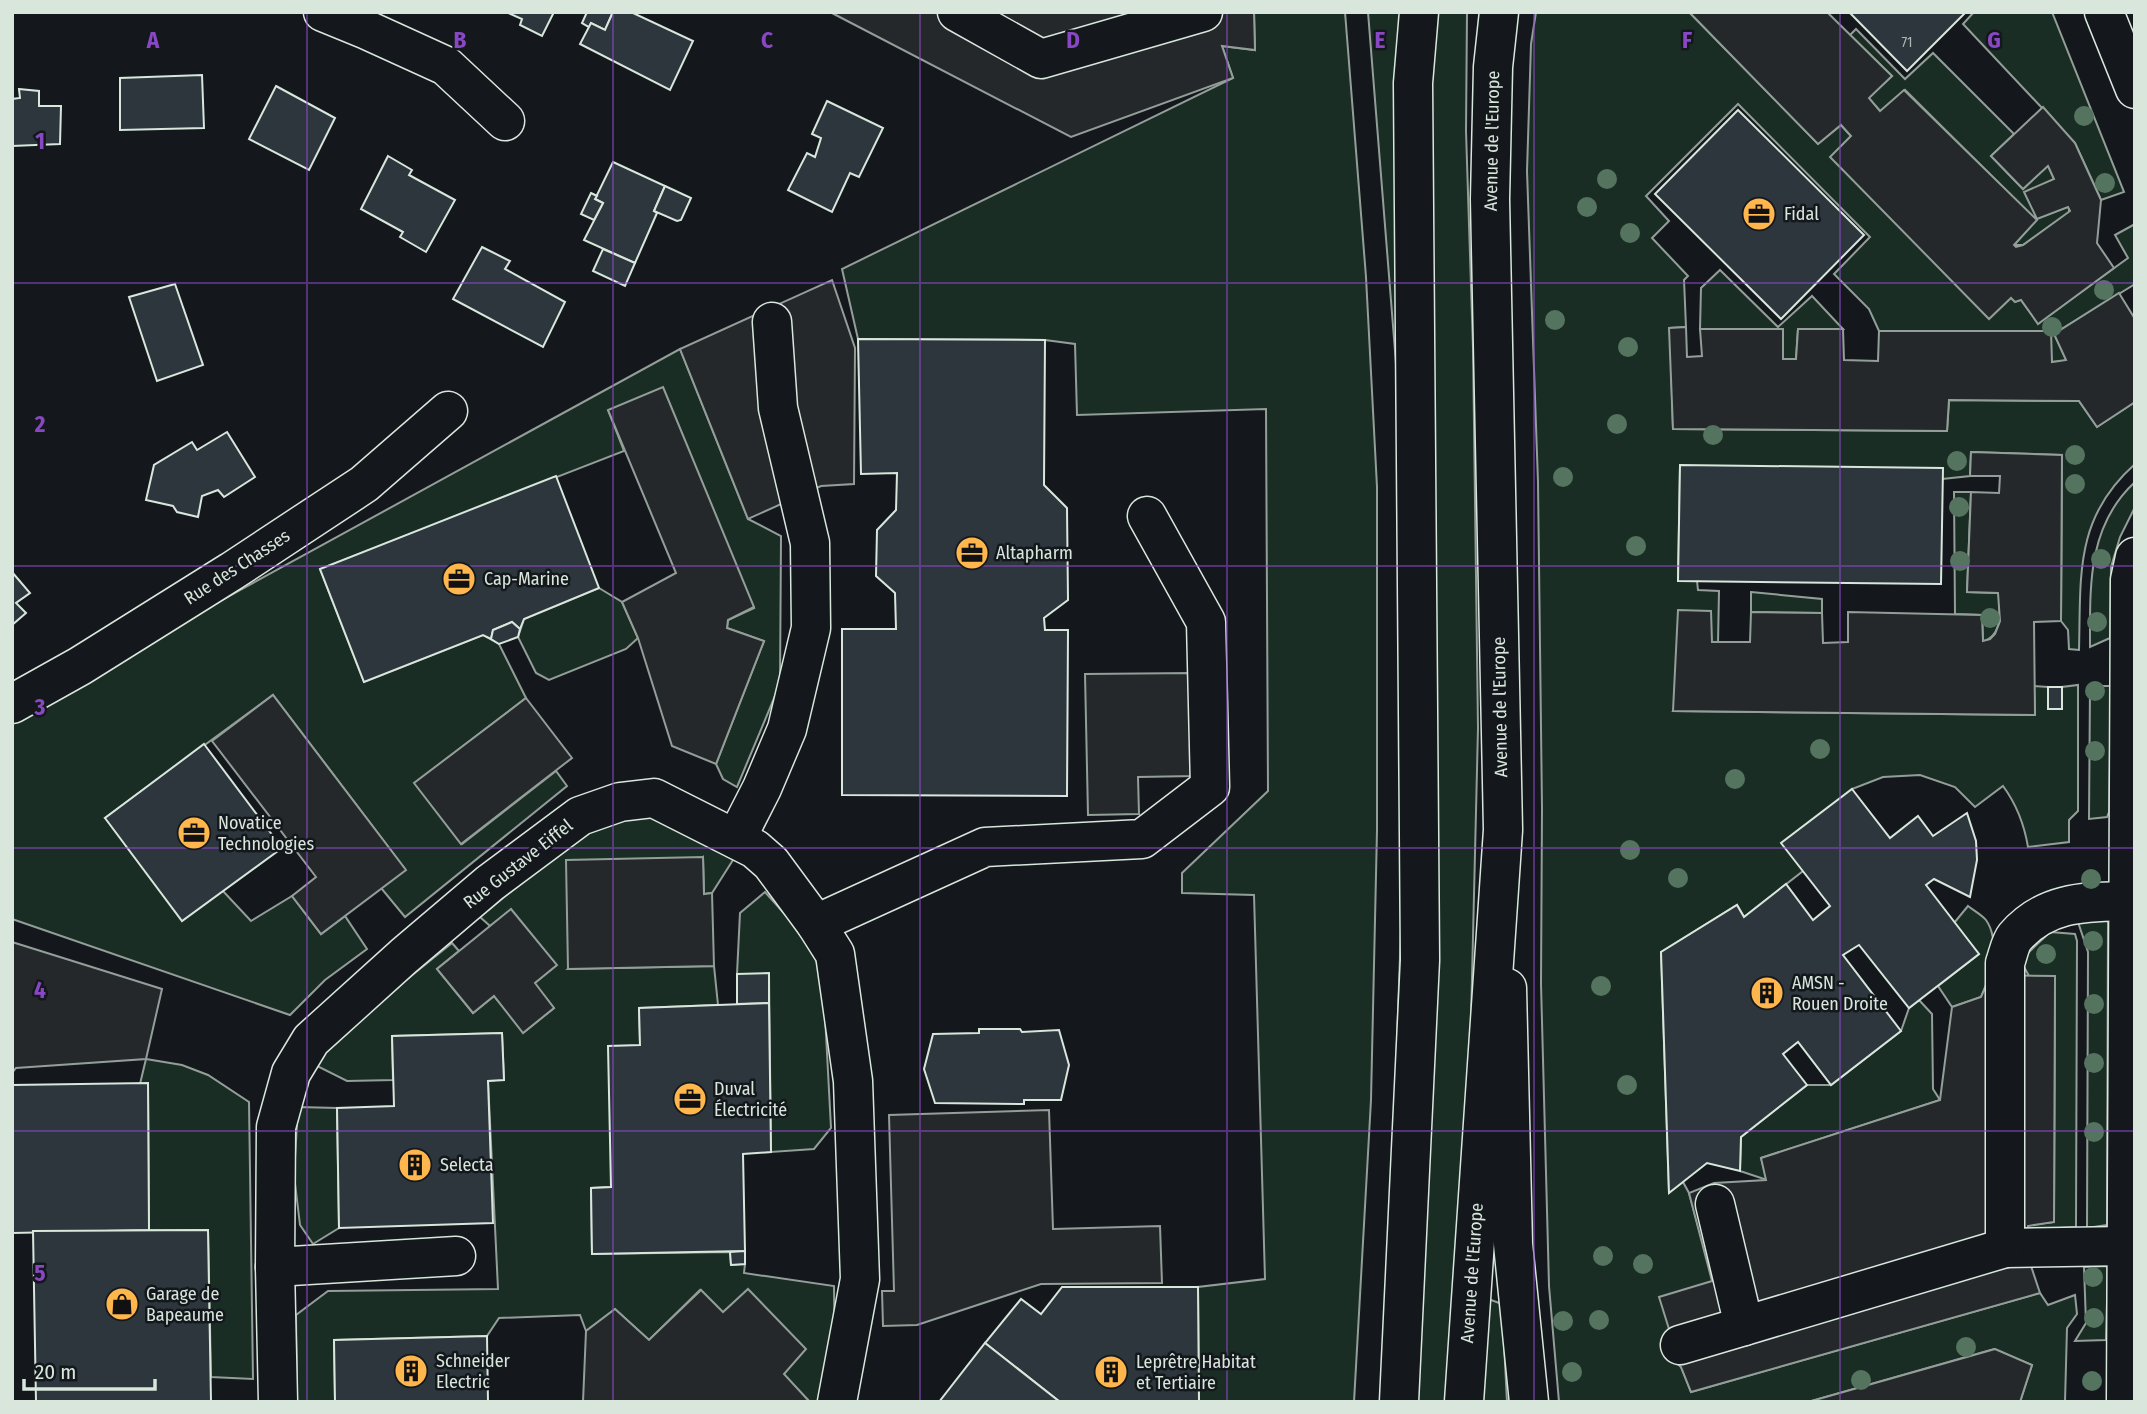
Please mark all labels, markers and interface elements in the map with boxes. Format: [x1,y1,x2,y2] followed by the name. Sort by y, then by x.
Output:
[146,26,160,54] text: A
[454,26,467,54] text: B
[761,26,773,54] text: C
[1066,26,1080,54] text: D
[1375,26,1386,54] text: E
[1682,26,1692,54] text: F
[1987,26,2001,54] text: G
[1902,34,1912,51] house number: 71
[1480,70,1504,211] street label: Avenue de l'Europe
[35,127,45,155] text: 1
[1740,195,1778,233] office icon: Fidal
[1784,203,1819,225] place label: Fidal
[34,410,46,438] text: 2
[180,524,294,609] street label: Rue des Chasses
[953,534,991,572] office icon: Altapharm
[996,542,1073,564] place label: Altapharm
[440,560,478,598] office icon: Cap-Marine
[484,568,569,590] place label: Cap-Marine
[1488,636,1512,777] street label: Avenue de l'Europe
[34,693,46,721] text: 3
[218,812,314,855] place label: Novatice Technologies
[175,814,213,852] office icon: Novatice Technologies
[459,814,577,913] street label: Rue Gustave Eiffel
[1792,972,1888,1015] place label: AMSN - Rouen Droite
[1748,974,1786,1012] building icon: AMSN - Rouen Droite
[34,976,46,1004] text: 4
[714,1078,787,1121] place label: Duval Électricité
[671,1080,709,1118] office icon: Duval Électricité
[396,1146,434,1184] building icon: Selecta
[440,1154,494,1176] place label: Selecta
[1456,1202,1488,1344] street label: Avenue de l'Europe
[34,1259,46,1287] text: 5
[146,1283,224,1326] place label: Garage de Bapeaume
[103,1285,141,1323] shop icon: Garage de Bapeaume
[24,1348,156,1392] scale bar
[436,1350,511,1393] place label: Schneider Electric
[1136,1351,1256,1394] place label: Leprêtre Habitat et Tertiaire
[392,1352,430,1390] building icon: Schneider Electric
[1092,1353,1130,1391] building icon: Leprêtre Habitat et Tertiaire
[35,1359,76,1385] text: 20 m

